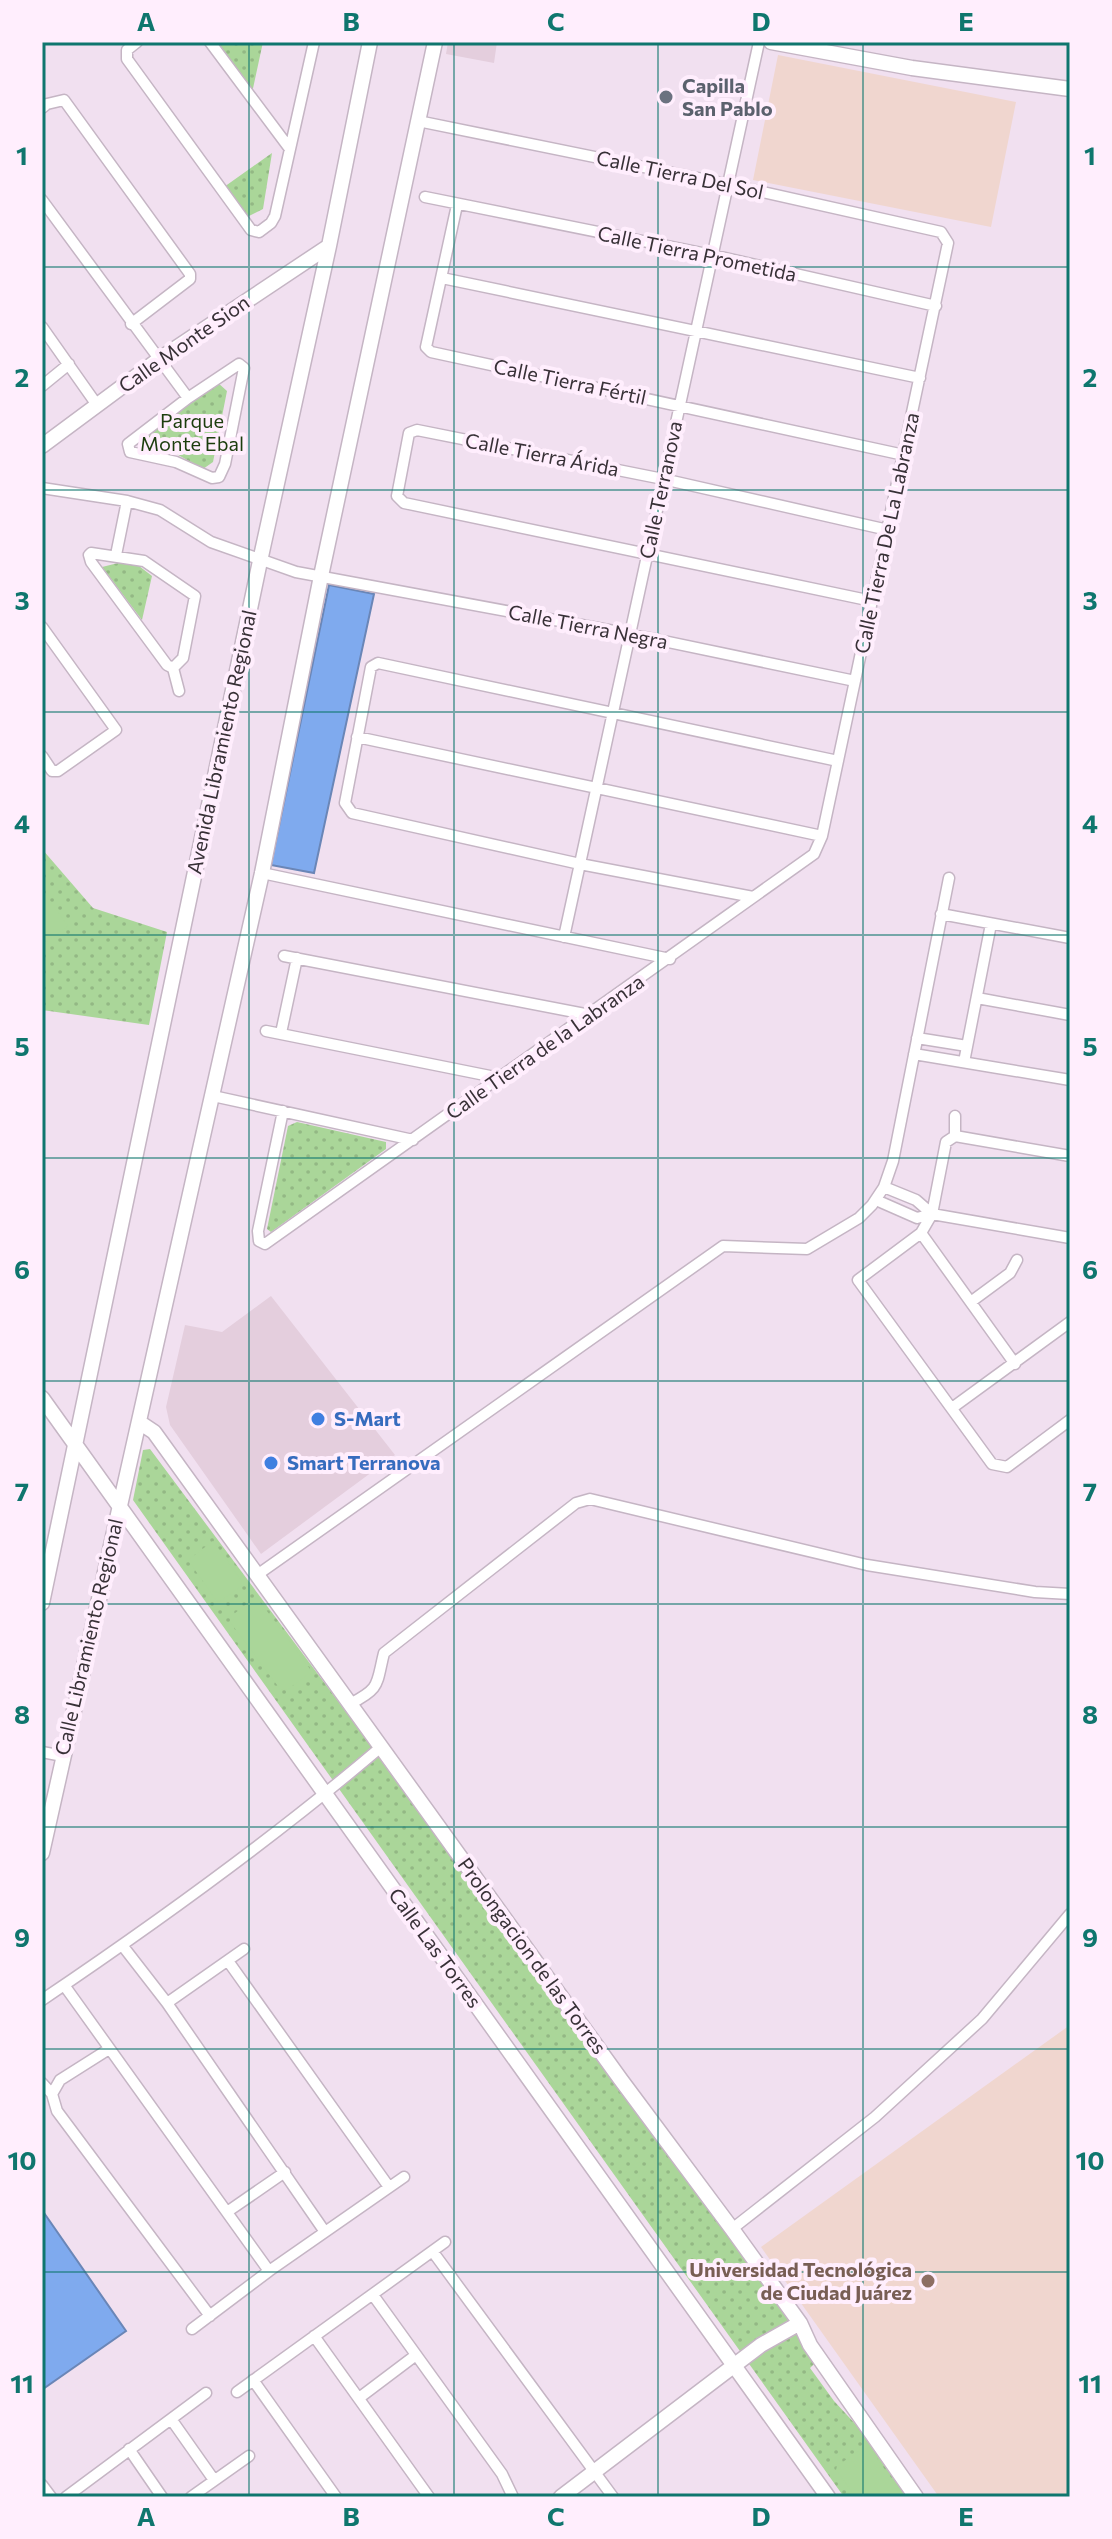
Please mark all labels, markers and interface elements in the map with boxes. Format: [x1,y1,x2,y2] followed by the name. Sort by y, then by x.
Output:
[137,5,156,36] text: A
[342,5,360,36] text: B
[547,5,565,36] text: C
[751,5,771,36] text: D
[958,5,974,36] text: E
[682,73,773,120] place label: Capilla San Pablo
[657,88,675,106] marker: Capilla San Pablo
[16,139,28,170] text: 1
[1084,139,1096,170] text: 1
[594,145,766,203] street label: Calle Tierra Del Sol
[596,220,799,286] street label: Calle Tierra Prometida
[114,289,253,397] street label: Calle Monte Sion
[492,353,649,409] street label: Calle Tierra Fértil
[15,361,29,392] text: 2
[1083,361,1097,392] text: 2
[140,408,244,455] park label: Parque Monte Ebal
[849,410,923,656] street label: Calle Tierra De La Labranza
[634,419,686,561] street label: Calle Terranova
[463,427,621,481] street label: Calle Tierra Árida
[14,584,30,615] text: 3
[1082,584,1098,615] text: 3
[506,599,670,653] street label: Calle Tierra Negra
[181,608,261,876] street label: Avenida Libramiento Regional
[14,807,30,838] text: 4
[1082,807,1098,838] text: 4
[441,969,648,1124] street label: Calle Tierra de la Labranza
[14,1030,30,1061] text: 5
[1082,1030,1098,1061] text: 5
[14,1253,30,1284] text: 6
[1082,1253,1098,1284] text: 6
[334,1406,401,1430] place label: S-Mart
[309,1410,327,1428] marker: S-Mart
[287,1450,441,1474] place label: Smart Terranova
[262,1454,280,1472] marker: Smart Terranova
[15,1475,29,1506] text: 7
[1083,1475,1097,1506] text: 7
[49,1516,127,1757] street label: Calle Libramiento Regional
[14,1698,30,1729] text: 8
[1082,1698,1098,1729] text: 8
[453,1853,612,2058] street label: Prolongacion de las Torres
[384,1883,487,2012] street label: Calle Las Torres
[14,1921,30,1952] text: 9
[1082,1921,1098,1952] text: 9
[7,2144,37,2175] text: 10
[1075,2144,1105,2175] text: 10
[689,2257,912,2304] place label: Universidad Tecnológica de Ciudad Juárez
[919,2272,937,2290] marker: Universidad Tecnológica de Ciudad Juárez
[10,2367,34,2398] text: 11
[1078,2367,1102,2398] text: 11
[137,2500,156,2531] text: A
[342,2500,360,2531] text: B
[547,2500,565,2531] text: C
[751,2500,771,2531] text: D
[958,2500,974,2531] text: E

